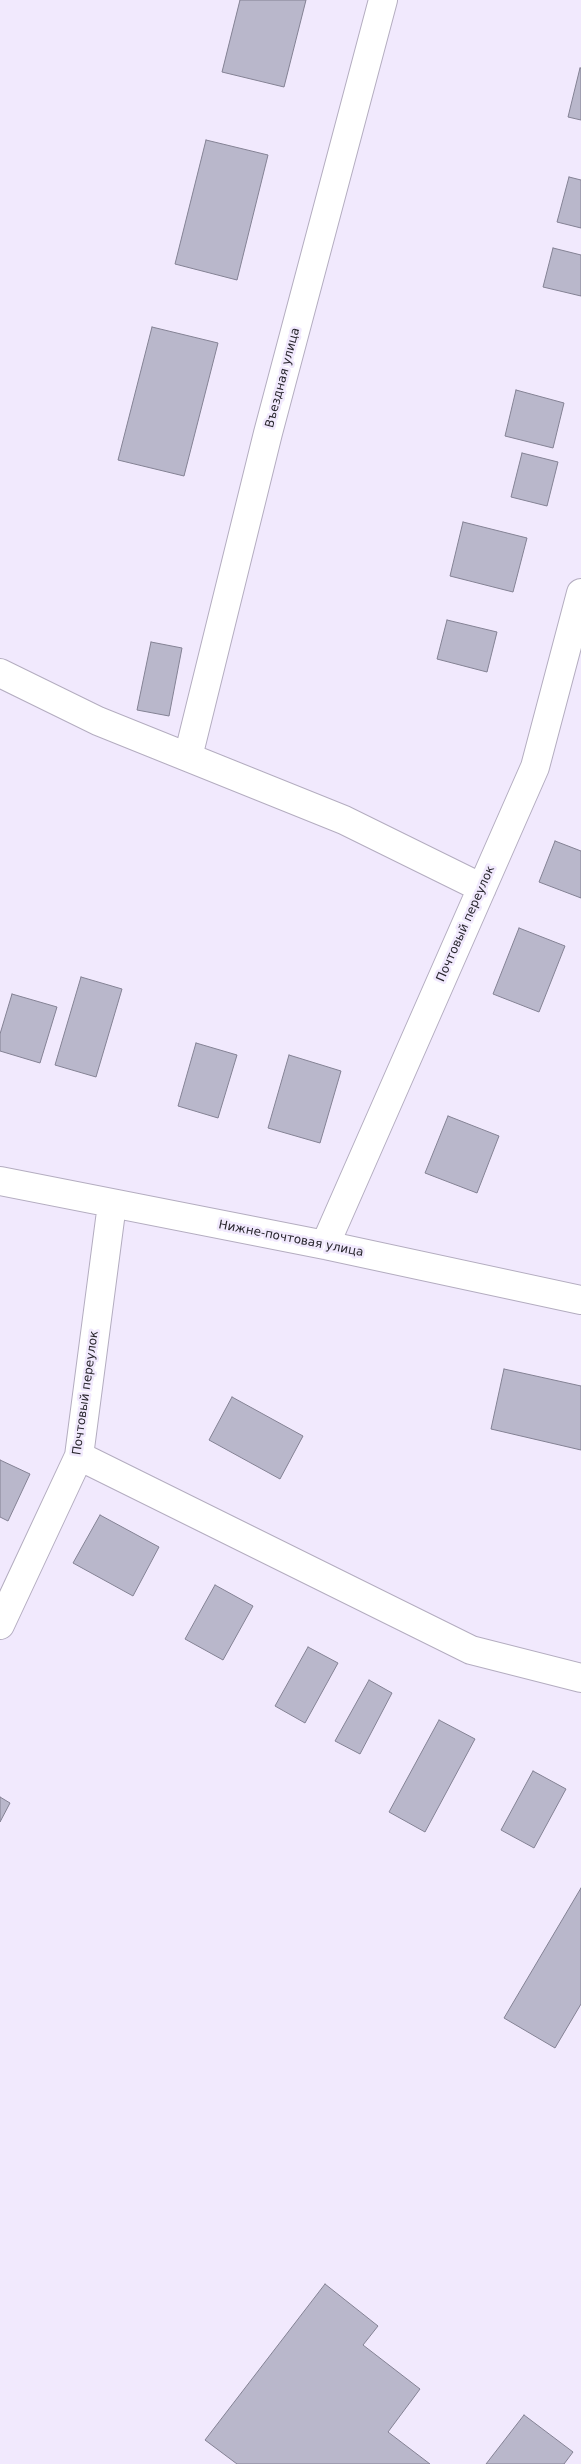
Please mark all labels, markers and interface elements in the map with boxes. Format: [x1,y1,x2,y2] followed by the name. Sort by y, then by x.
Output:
[263,326,303,430] street label: Въездная улица
[434,864,498,984] street label: Почтовый переулок
[217,1218,365,1260] street label: Нижне-почтовая улица
[70,1330,102,1456] street label: Почтовый переулок

